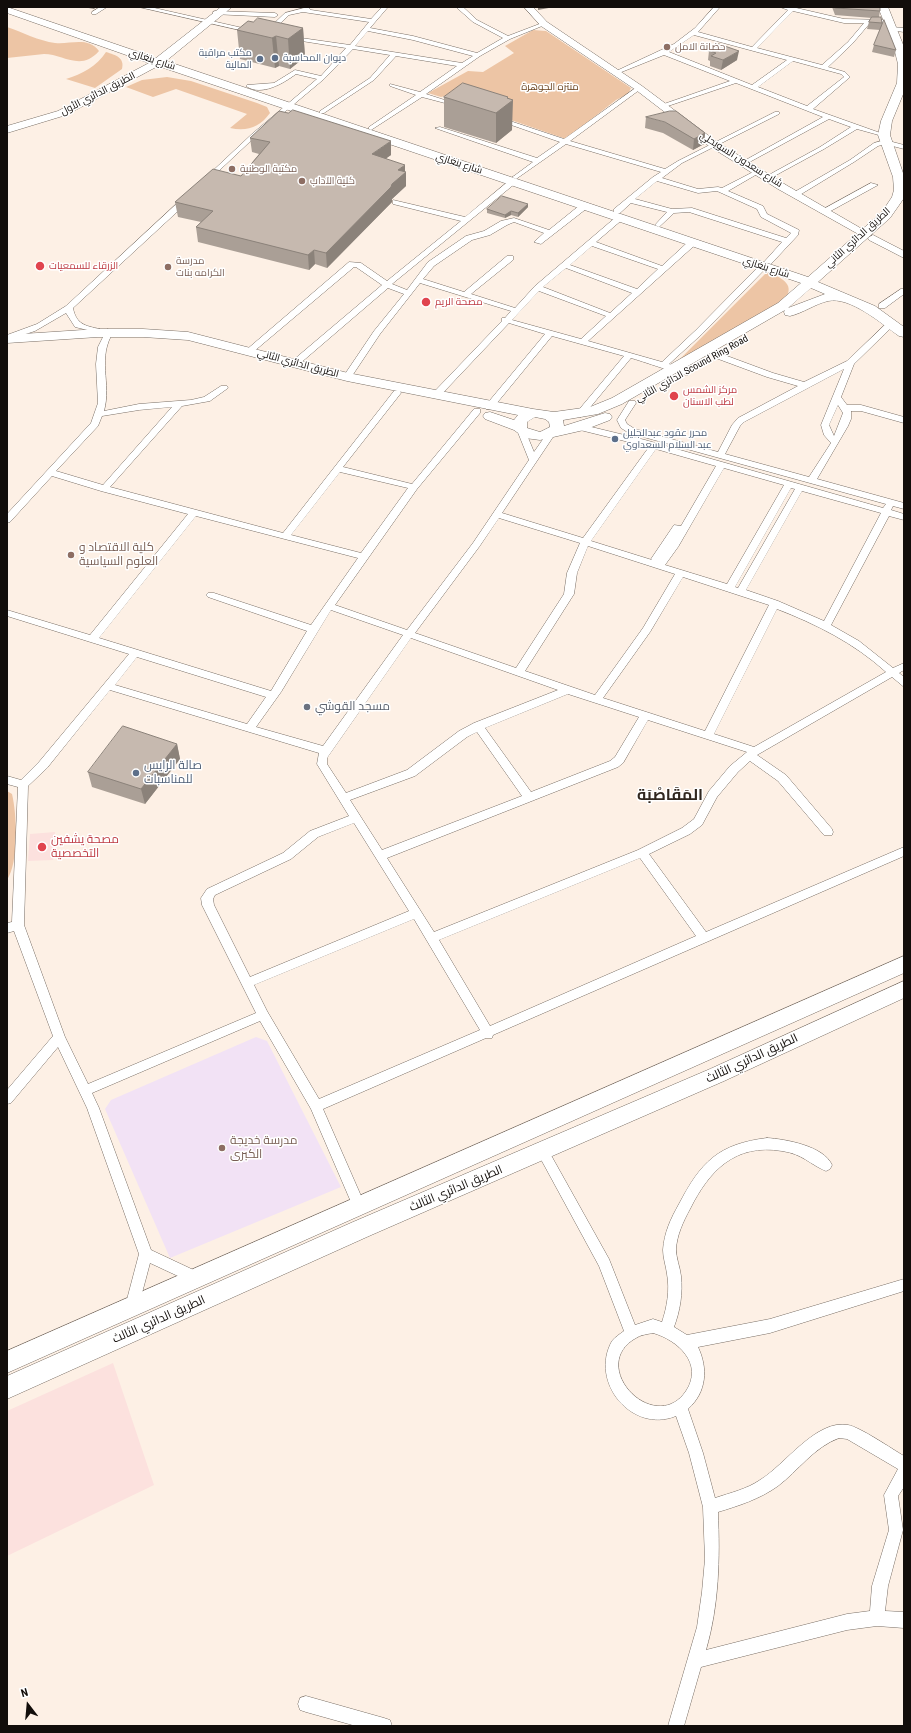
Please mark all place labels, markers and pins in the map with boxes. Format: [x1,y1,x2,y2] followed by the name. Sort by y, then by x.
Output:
[675,41,725,53] place label: حضانة الامل
[662,42,672,52] marker: حضانة الامل
[199,47,252,70] place label: مكتب مراقبة المالية
[283,52,346,64] place label: ديوان المحاسبة
[270,53,280,63] marker: ديوان المحاسبة
[255,54,265,64] marker: مكتب مراقبة المالية
[240,163,297,175] place label: مكتبة الوطنية
[227,164,237,174] marker: مكتبة الوطنية
[310,175,355,187] place label: كلية الآداب
[297,176,307,186] marker: كلية الآداب
[176,255,225,278] place label: مدرسة الكرامه بنات
[34,260,46,272] marker: الزرقاء للسمعيات
[49,260,118,272] place label: الزرقاء للسمعيات
[163,262,173,272] marker: مدرسة الكرامه بنات
[420,296,432,308] marker: مصحة الريم
[435,296,483,308] place label: مصحة الريم
[683,384,737,408] place label: مركز الشمس لطب الاسنان
[668,390,680,402] marker: مركز الشمس لطب الاسنان
[623,427,712,450] place label: محرر عقود عبدالجليل عبد السلام السعداوي
[610,434,620,444] marker: محرر عقود عبدالجليل عبد السلام السعداوي
[79,541,158,569] place label: كلية الاقتصاد و العلوم السياسية
[66,550,76,560] marker: كلية الاقتصاد و العلوم السياسية
[315,700,390,714] place label: مسجد القوشي
[302,702,312,712] marker: مسجد القوشي
[144,759,202,787] place label: صالة الرايس للمناسبات
[131,768,141,778] marker: صالة الرايس للمناسبات
[51,833,119,861] place label: مصحة يشفين التخصصية
[36,841,48,853] marker: مصحة يشفين التخصصية
[230,1134,297,1162] place label: مدرسة خديجة الكبرى
[217,1143,227,1153] marker: مدرسة خديجة الكبرى

